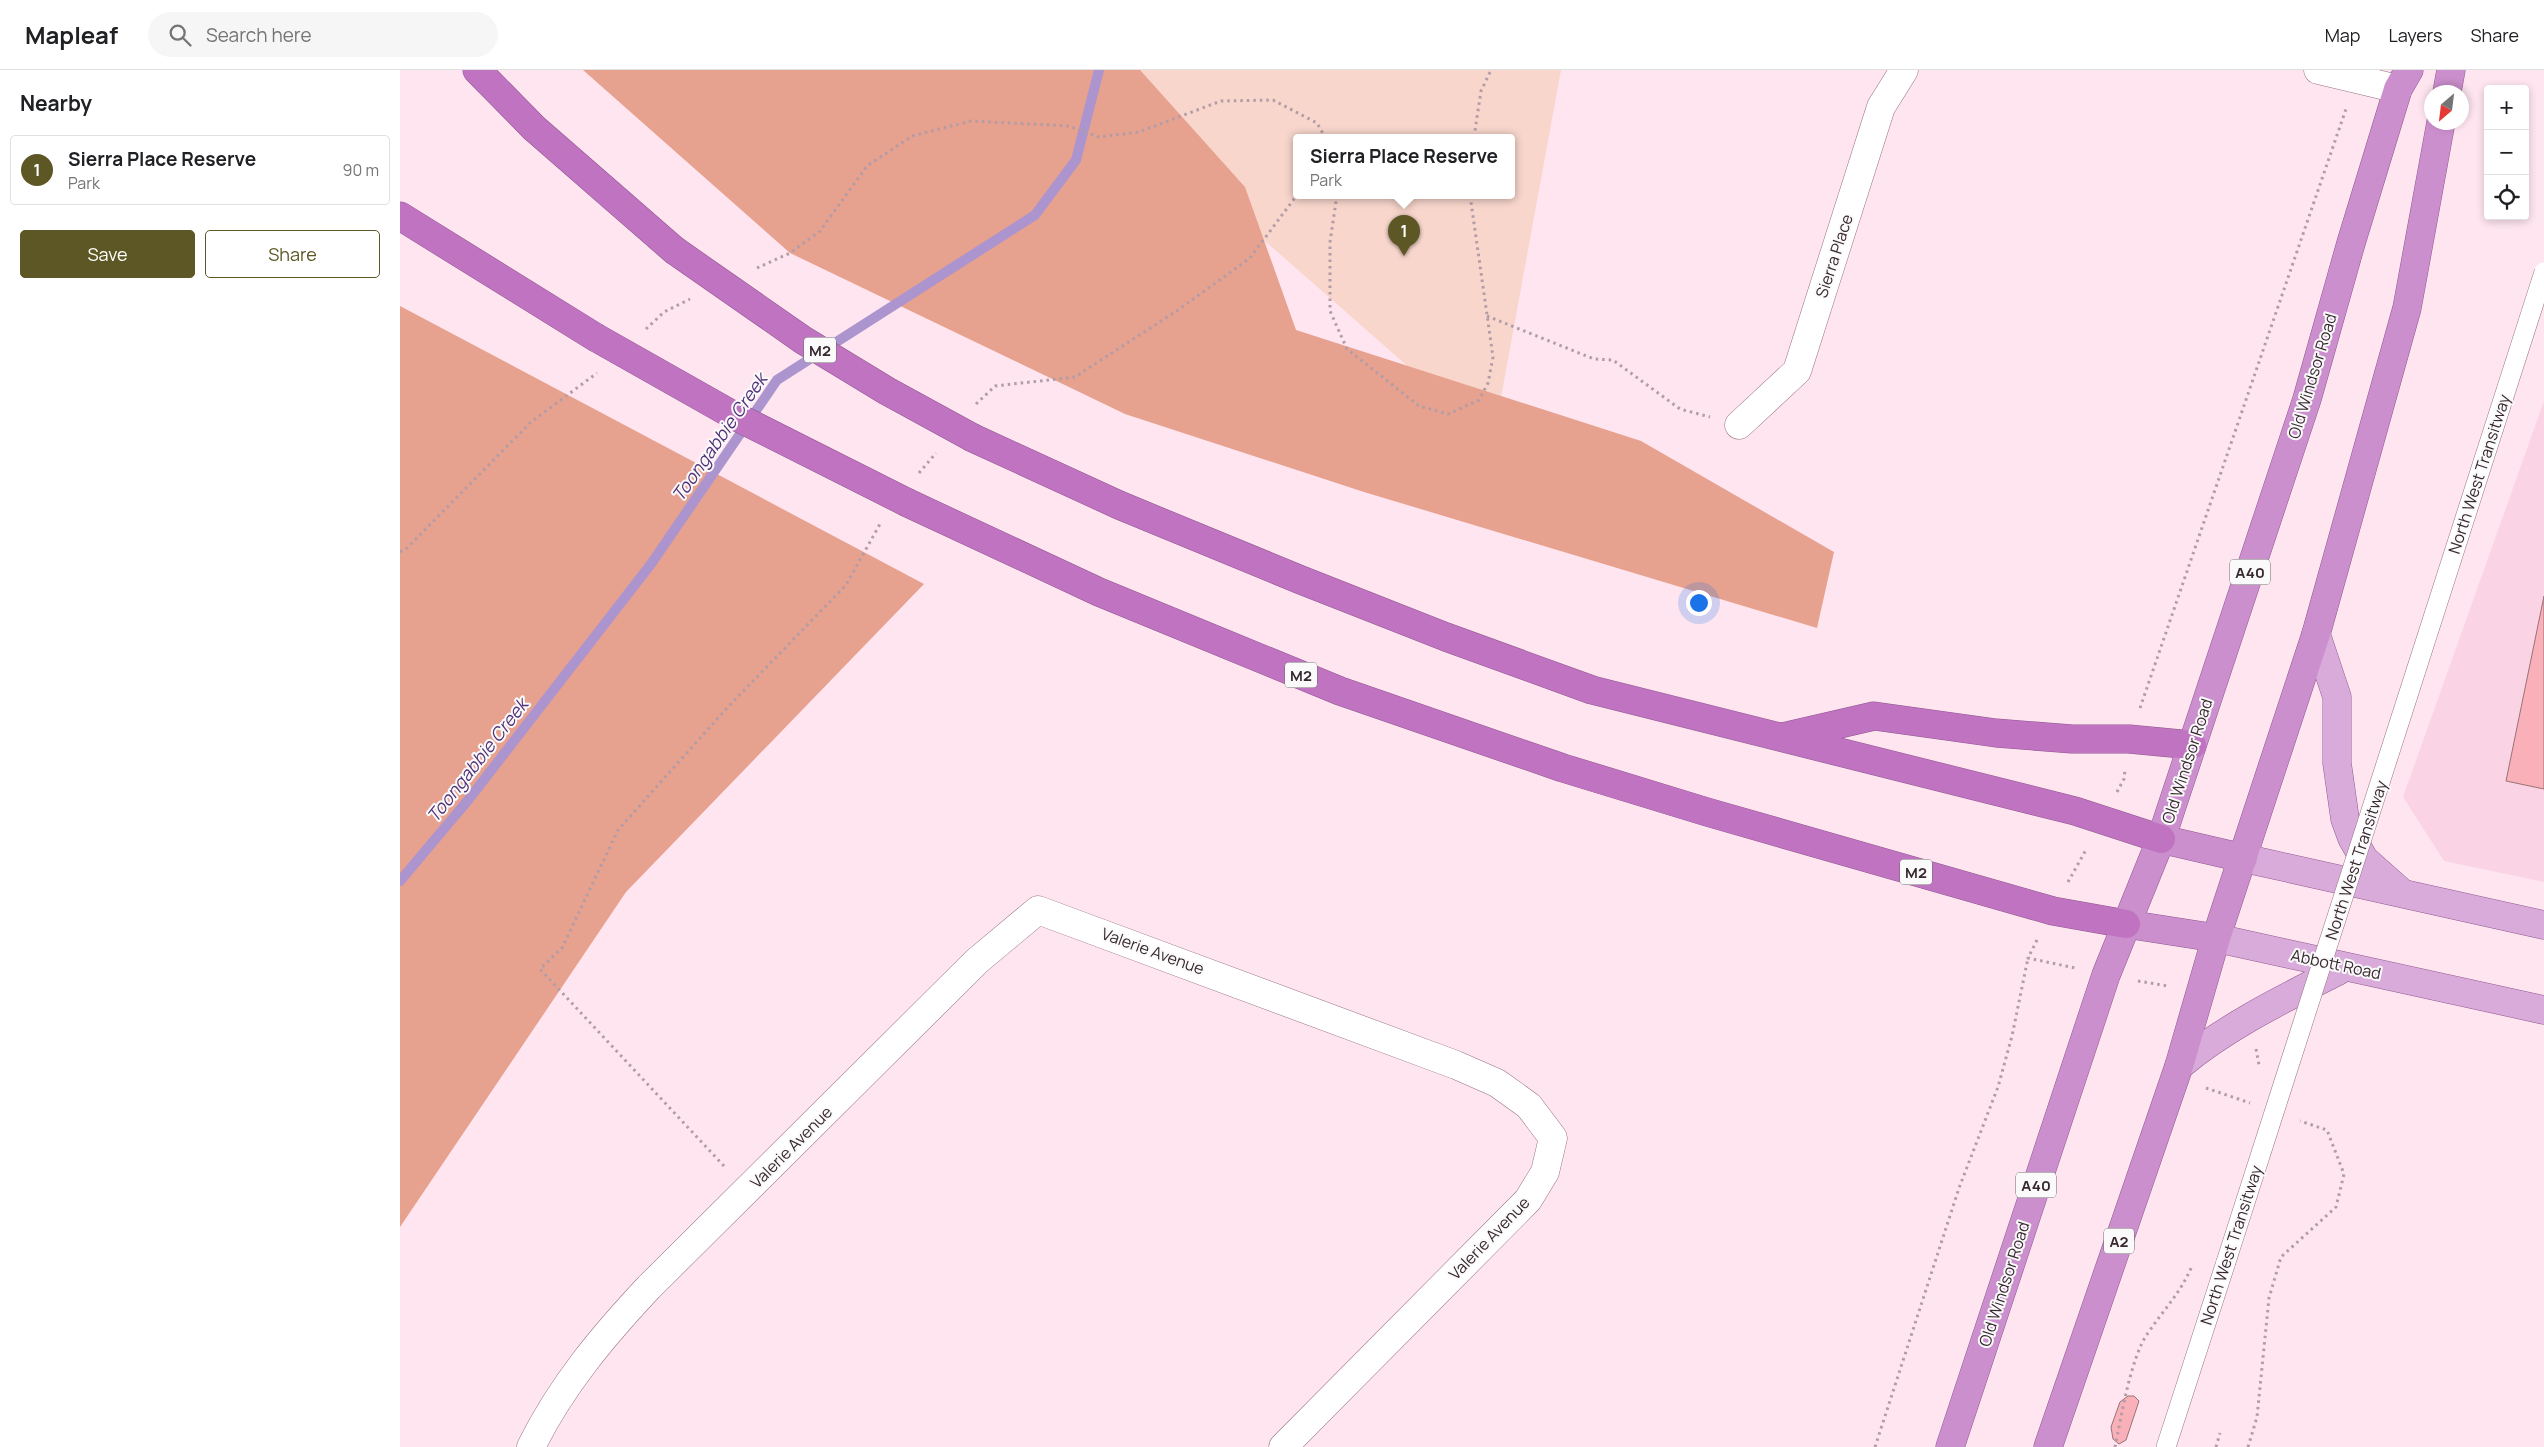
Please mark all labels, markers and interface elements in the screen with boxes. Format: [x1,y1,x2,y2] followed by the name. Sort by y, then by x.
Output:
[148,12,498,57] search box
[25,18,118,51] text: Mapleaf
[166,21,194,49] icon: search
[206,22,312,48] text: Search here
[2325,23,2360,47] text: Map
[2388,23,2442,47] text: Layers
[2470,23,2519,47] text: Share
[2424,85,2469,130] north arrow
[2484,85,2529,220] map controls
[2484,85,2529,130] button: +
[20,89,92,117] text: Nearby
[2484,130,2529,175] button: −
[1293,134,1515,199] popup
[1310,143,1498,169] text: Sierra Place Reserve
[68,146,256,172] text: Sierra Place Reserve
[33,159,41,181] text: 1
[343,159,379,181] text: 90 m
[1310,169,1342,191] text: Park
[68,172,100,194] text: Park
[2484,175,2529,220] button: locate
[1810,211,1858,301] street label: Sierra Place
[1388,215,1420,256] pin: 1
[20,230,195,278] button: Save
[205,230,380,278] button: Share
[2282,311,2342,441] street label: Old Windsor Road
[804,338,836,362] road number: M2
[666,366,774,506] water label: Toongabbie Creek
[2443,391,2515,557] street label: North West Transitway
[2230,560,2270,584] road number: A40
[1686,590,1712,616] your location
[1285,662,1317,688] road number: M2
[421,691,535,827] water label: Toongabbie Creek
[2156,696,2218,826] street label: Old Windsor Road
[2320,777,2392,943] street label: North West Transitway
[1900,860,1932,884] road number: M2
[1099,922,1207,980] street label: Valerie Avenue
[2289,944,2383,984] street label: Abbott Road
[745,1101,837,1193] street label: Valerie Avenue
[2195,1162,2267,1328] street label: North West Transitway
[2016,1172,2056,1198] road number: A40
[1444,1192,1534,1284] street label: Valerie Avenue
[1973,1219,2035,1349] street label: Old Windsor Road
[2104,1228,2134,1254] road number: A2

